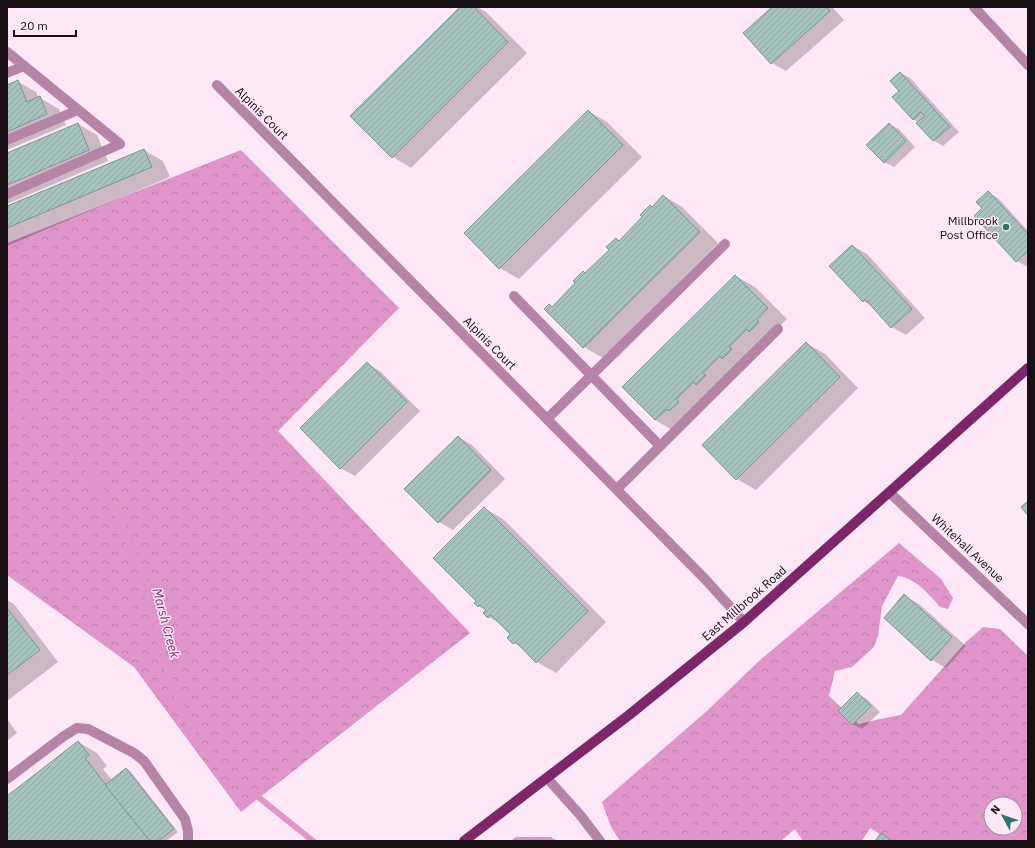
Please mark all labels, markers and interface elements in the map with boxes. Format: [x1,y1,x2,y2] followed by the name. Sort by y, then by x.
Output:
[14,12,76,38] scale bar
[20,18,48,33] text: 20 m
[232,83,292,143] street label: Alpinis Court
[940,213,999,242] place label: Millbrook Post Office
[1001,222,1011,232] marker: Millbrook Post Office
[460,313,520,373] street label: Alpinis Court
[929,511,1008,586] street label: Whitehall Avenue
[699,562,789,644] street label: East Millbrook Road
[149,586,184,660] water label: Marsh Creek
[983,796,1023,836] north arrow
[987,802,1003,817] text: N

